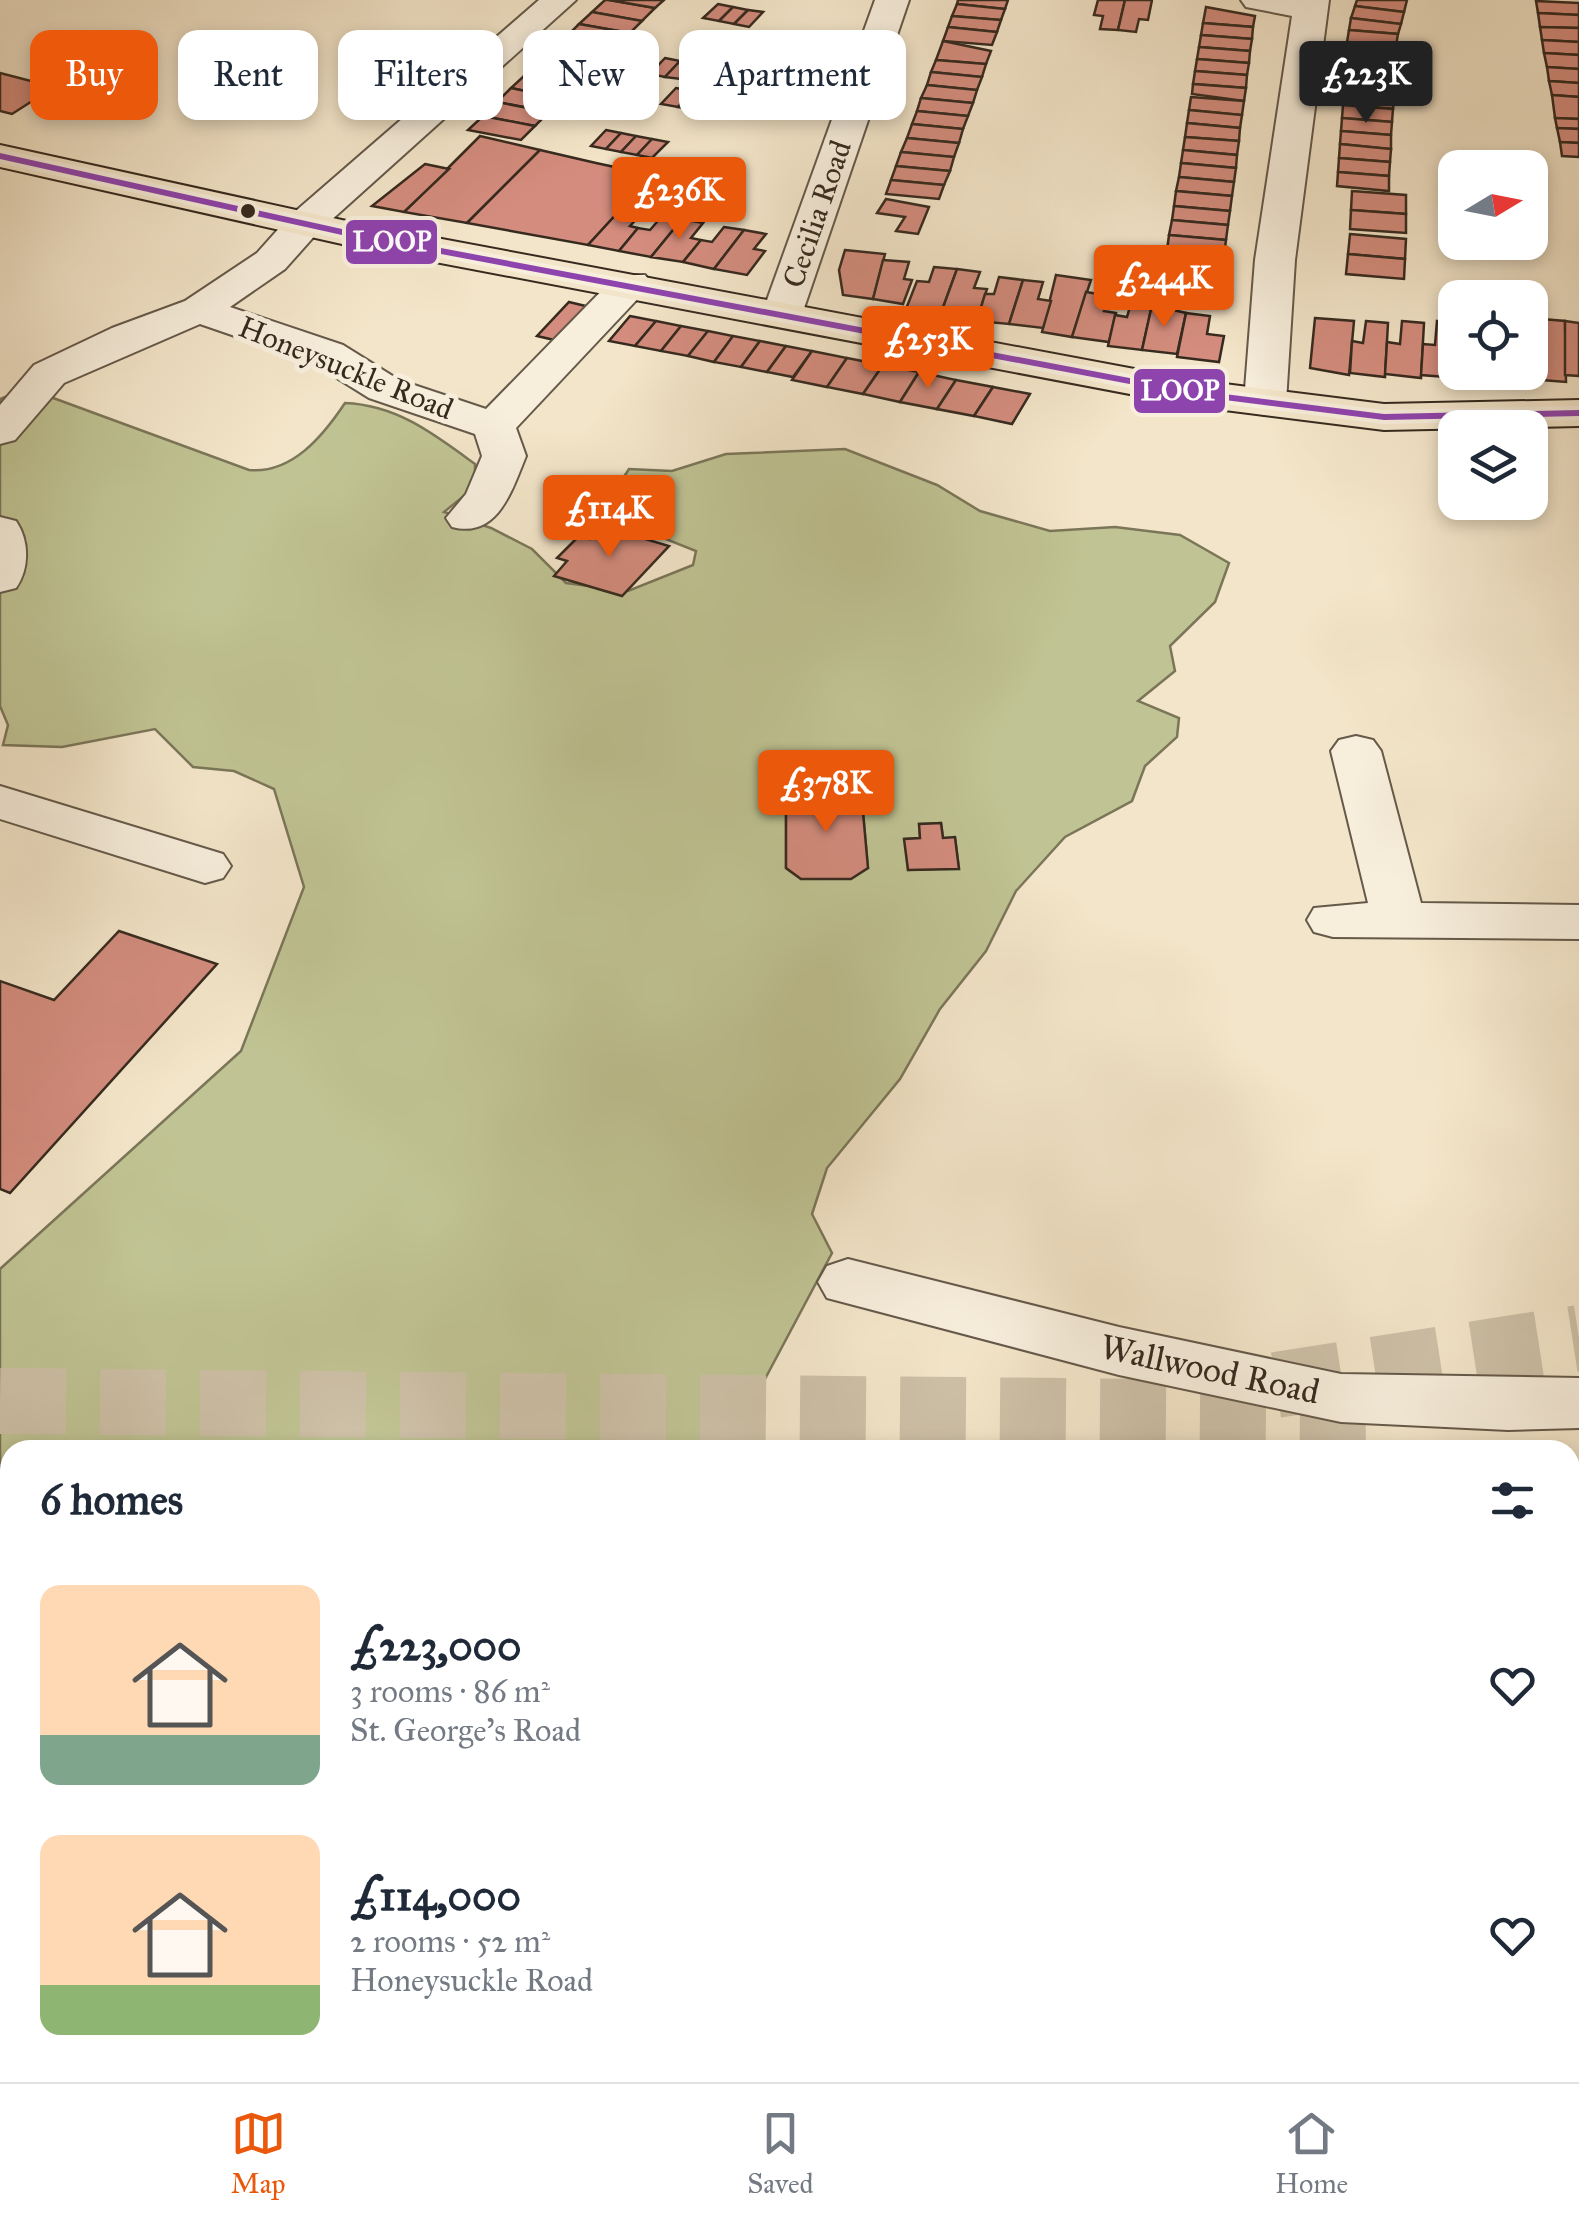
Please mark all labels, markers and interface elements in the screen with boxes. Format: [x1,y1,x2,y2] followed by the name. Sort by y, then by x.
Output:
[30,30,158,120] chip: Buy
[178,30,318,120] chip: Rent
[338,30,503,120] chip: Filters
[523,30,659,120] chip: New
[679,30,906,120] chip: Apartment
[1296,41,1436,126] pin: £223K
[1321,54,1411,93] text: £223K
[775,136,859,292] street label: Cecilia Road
[1438,150,1548,260] north arrow
[1438,150,1548,520] map controls
[609,157,749,242] pin: £236K
[634,170,724,209] text: £236K
[238,201,258,221] unlabelled marker
[344,218,439,266] line badge: LOOP
[352,224,432,259] text: LOOP
[1094,245,1234,330] pin: £244K
[1116,258,1212,297] text: £244K
[1438,280,1548,390] button: locate
[858,306,998,391] pin: £253K
[234,309,458,427] street label: Honeysuckle Road
[884,319,972,358] text: £253K
[1132,367,1227,415] line badge: LOOP
[1140,373,1220,408] text: LOOP
[1438,410,1548,520] button: layers
[539,475,679,560] pin: £114K
[565,488,653,527] text: £114K
[756,750,896,835] pin: £378K
[780,763,872,802] text: £378K
[1096,1325,1324,1414] street label: Wallwood Road
[1485,1473,1540,1528] icon: filters
[40,1474,183,1526] text: 6 homes
[350,1620,521,1672] text: £223,000
[120,1625,240,1745] icon: home
[1485,1658,1540,1713] icon: heart
[350,1672,550,1711] text: 3 rooms · 86 m²
[350,1711,581,1750] text: St. George's Road
[350,1870,521,1922] text: £114,000
[120,1875,240,1995] icon: home
[1485,1908,1540,1963] icon: heart
[350,1922,550,1961] text: 2 rooms · 52 m²
[350,1961,593,2000] text: Honeysuckle Road
[231,2106,286,2201] tab: Map
[747,2106,814,2201] tab: Saved
[1275,2106,1348,2201] tab: Home

